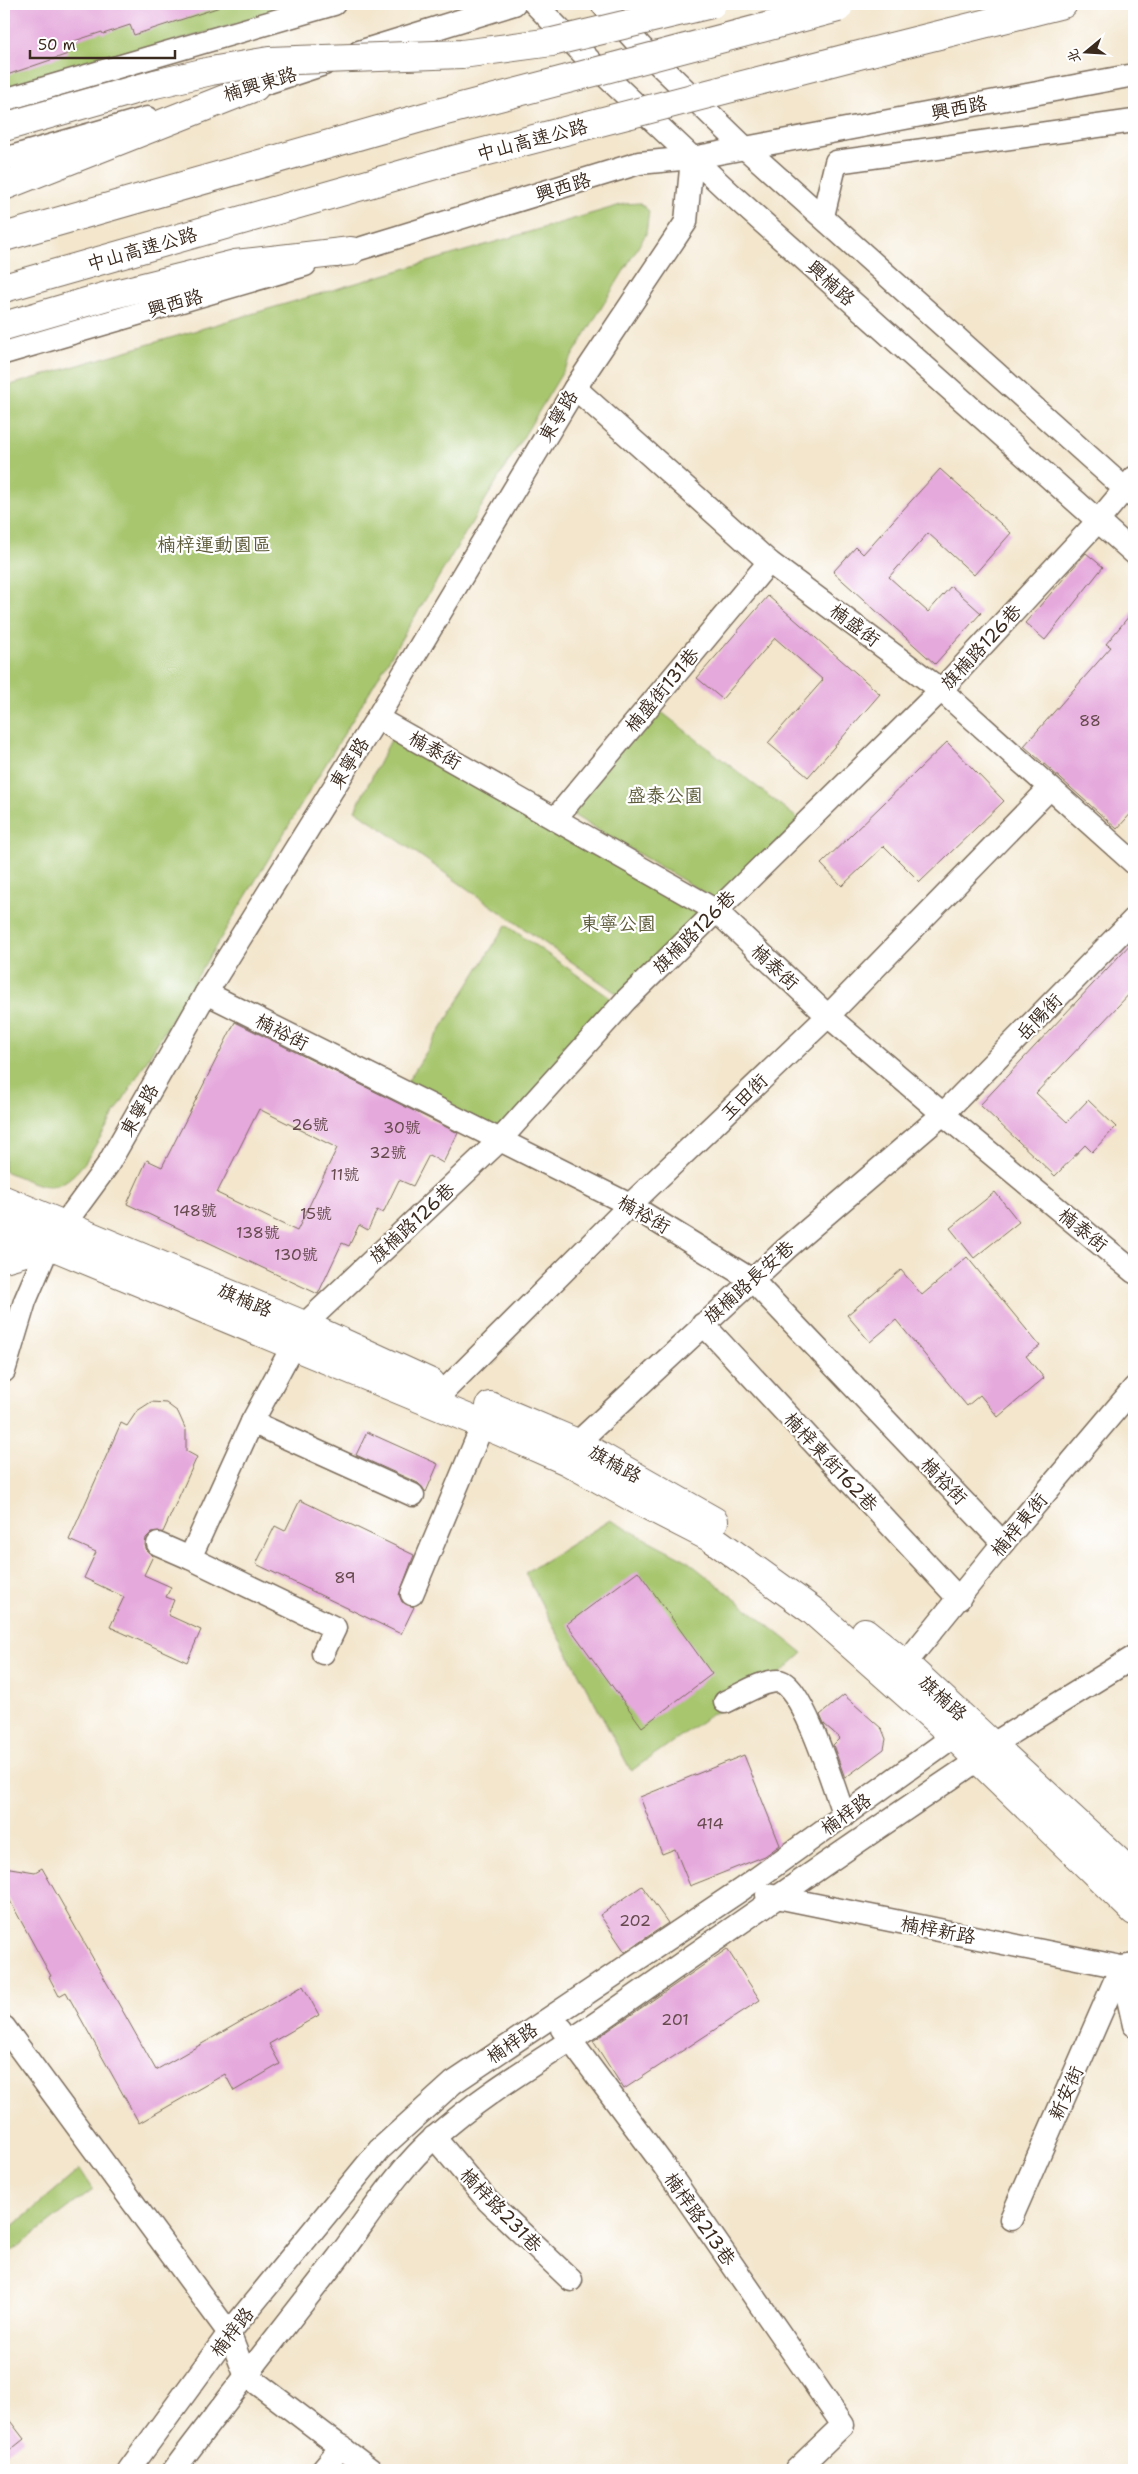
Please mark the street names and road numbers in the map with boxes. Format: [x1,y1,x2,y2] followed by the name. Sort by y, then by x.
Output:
[220,61,300,107] street label: 楠興東路
[929,90,989,126] street label: 興西路
[474,113,590,167] street label: 中山高速公路
[532,167,594,207] street label: 興西路
[84,221,200,277] street label: 中山高速公路
[801,255,861,311] street label: 興楠路
[144,283,206,323] street label: 興西路
[533,385,583,447] street label: 東寧路
[825,598,885,652] street label: 楠盛街
[935,599,1027,695] street label: 旗楠路126巷
[619,642,705,738] street label: 楠盛街131巷
[404,725,466,775] street label: 楠泰街
[323,732,375,794] street label: 東寧路
[647,885,741,979] street label: 旗楠路126巷
[746,938,804,996] street label: 楠泰街
[1010,988,1068,1046] street label: 岳陽街
[251,1008,313,1056] street label: 楠裕街
[715,1068,773,1126] street label: 玉田街
[114,1079,164,1141] street label: 東寧路
[364,1177,460,1269] street label: 旗楠路126巷
[613,1189,675,1239] street label: 楠裕街
[1053,1202,1113,1258] street label: 楠泰街
[698,1235,800,1329] street label: 旗楠路長安巷
[214,1277,276,1323] street label: 旗楠路
[778,1407,884,1517] street label: 楠梓東街162巷
[584,1439,646,1489] street label: 旗楠路
[915,1452,973,1510] street label: 楠裕街
[985,1488,1053,1562] street label: 楠梓東街
[913,1670,973,1726] street label: 旗楠路
[816,1787,876,1841] street label: 楠梓路
[898,1910,978,1950] street label: 楠梓新路
[481,2017,543,2069] street label: 楠梓路
[1043,2062,1089,2124] street label: 新安街
[454,2162,548,2258] street label: 楠梓路231巷
[659,2167,741,2271] street label: 楠梓路213巷
[205,2302,259,2362] street label: 楠梓路

